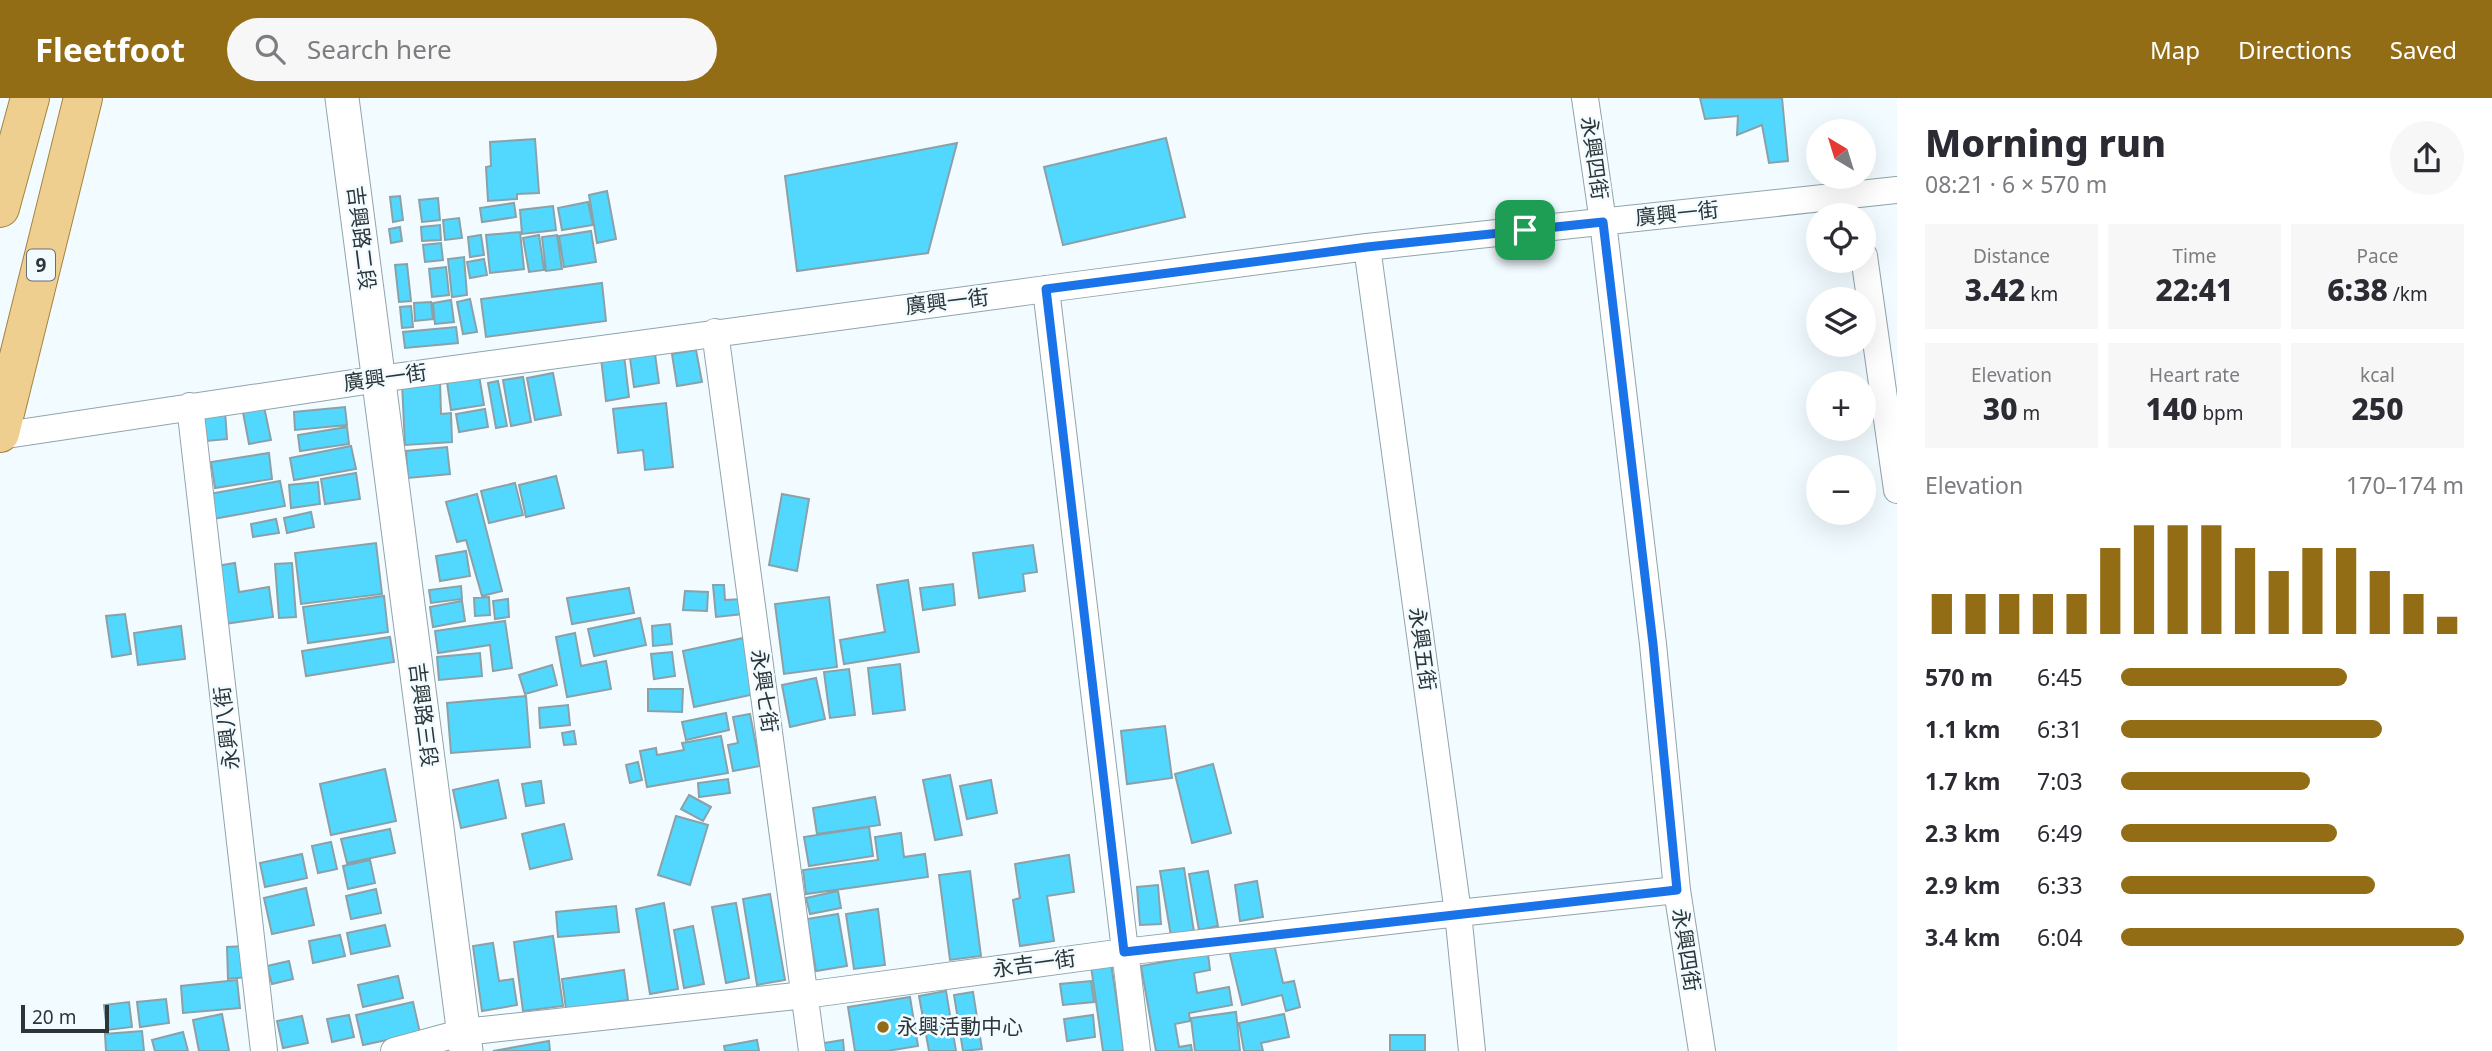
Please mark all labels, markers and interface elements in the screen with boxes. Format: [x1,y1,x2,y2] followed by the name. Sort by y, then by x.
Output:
[227,18,717,81] search box
[35,27,185,72] text: Fleetfoot
[251,30,289,68] icon: search
[307,31,452,67] text: Search here
[2150,33,2200,66] text: Map
[2238,33,2352,66] text: Directions
[2390,33,2457,66] text: Saved
[1575,114,1615,201] street label: 永興四街
[1925,116,2166,168] text: Morning run
[1806,119,1876,189] north arrow
[1806,119,1876,525] map controls
[2390,121,2464,195] button: share
[1925,168,2107,200] text: 08:21 · 6 × 570 m
[342,184,382,292] street label: 吉興路二段
[1634,195,1720,231] street label: 廣興一街
[1495,200,1555,260] pin
[1806,203,1876,273] button: locate
[1506,211,1544,249] icon: arrive
[1973,243,2050,269] text: Distance
[2173,243,2216,269] text: Time
[2357,243,2399,269] text: Pace
[27,250,55,280] road number: 9
[1965,269,2025,310] text: 3.42
[2156,269,2233,310] text: 22:41
[2327,269,2388,310] text: 6:38
[2025,281,2058,307] text: km
[2388,281,2428,307] text: /km
[903,282,990,320] street label: 廣興一街
[1806,287,1876,357] button: layers
[341,357,428,397] street label: 廣興一街
[1971,362,2052,388] text: Elevation
[2149,362,2240,388] text: Heart rate
[2360,362,2395,388] text: kcal
[1806,371,1876,441] button: +
[1983,388,2017,429] text: 30
[2145,388,2197,429] text: 140
[2351,388,2404,429] text: 250
[2017,400,2040,426] text: m
[2197,400,2244,426] text: bpm
[1806,455,1876,525] button: −
[1925,469,2023,501] text: Elevation
[2346,469,2464,501] text: 170–174 m
[1403,605,1443,692] street label: 永興五街
[745,647,785,734] street label: 永興七街
[404,661,444,769] street label: 吉興路三段
[1925,661,1993,693] text: 570 m
[2037,661,2083,693] text: 6:45
[207,685,245,772] street label: 永興八街
[1925,713,2000,745] text: 1.1 km
[2037,713,2083,745] text: 6:31
[1925,765,2000,797] text: 1.7 km
[2037,765,2083,797] text: 7:03
[1925,817,2000,849] text: 2.3 km
[2037,817,2083,849] text: 6:49
[1925,869,2000,901] text: 2.9 km
[2037,869,2083,901] text: 6:33
[1667,906,1707,994] street label: 永興四街
[1925,921,2000,953] text: 3.4 km
[2037,921,2083,953] text: 6:04
[990,943,1077,983] street label: 永吉一街
[21,1002,108,1034] scale bar
[32,1004,76,1030] text: 20 m
[897,1012,1023,1040] place label: 永興活動中心
[875,1019,891,1035] marker: 永興活動中心

